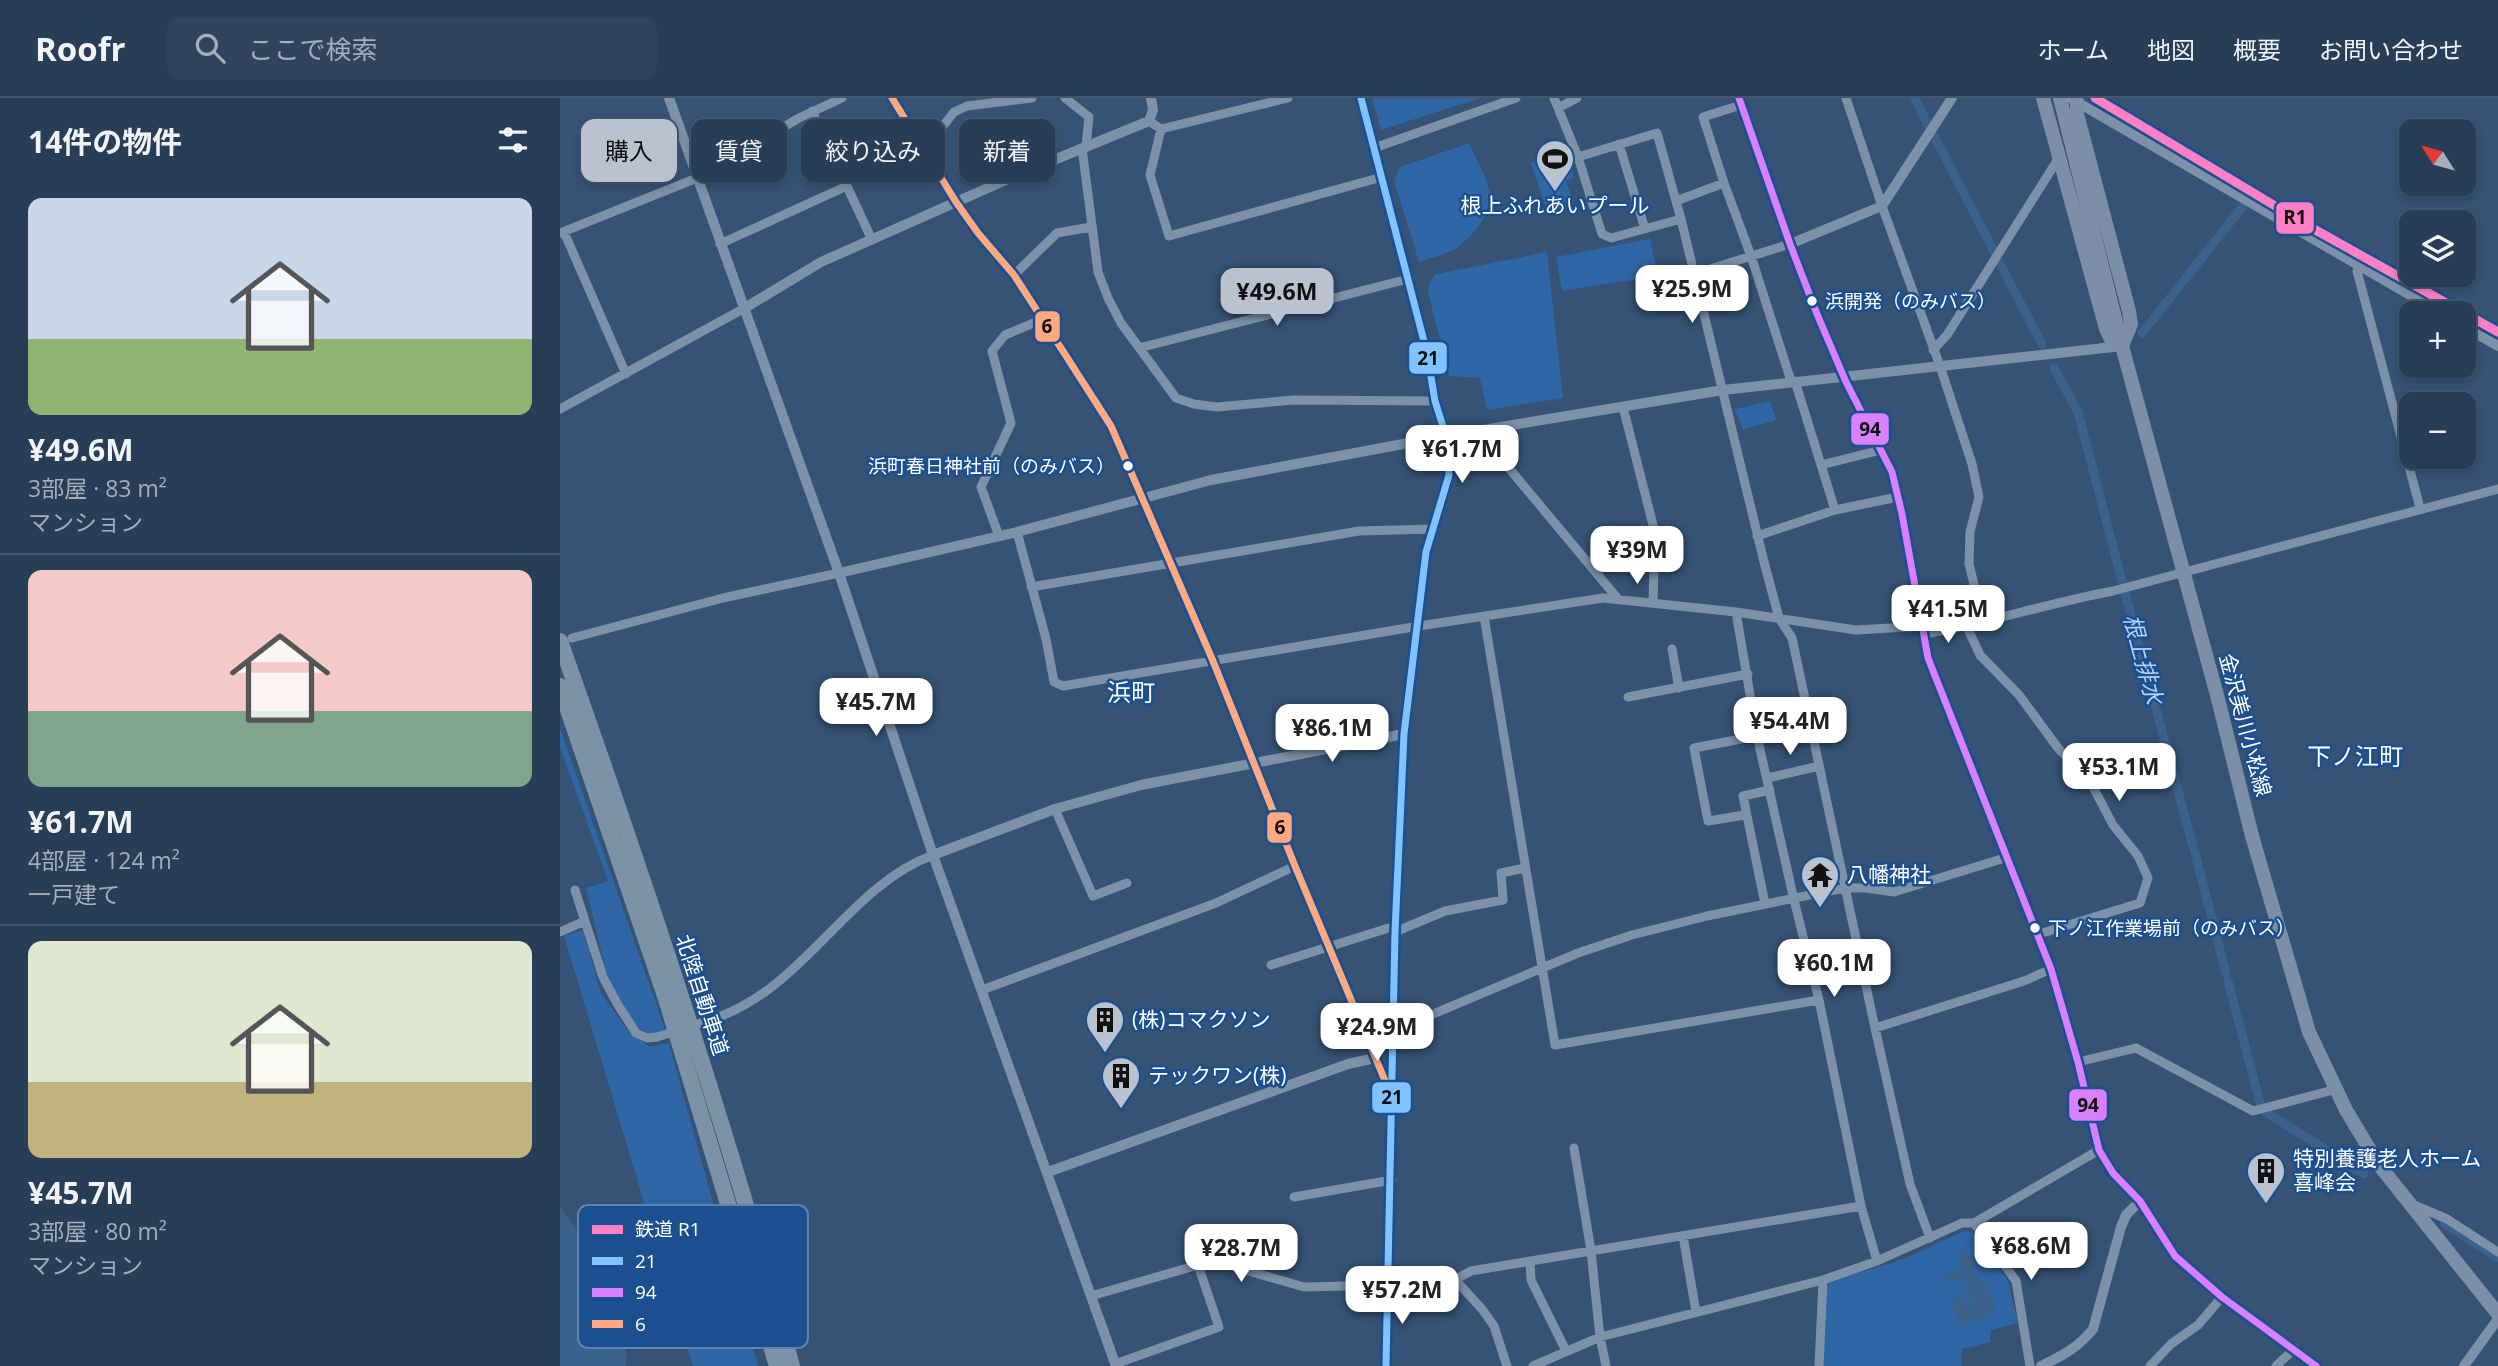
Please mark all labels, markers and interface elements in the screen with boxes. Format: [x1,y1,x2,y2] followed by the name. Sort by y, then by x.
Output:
[167,17,657,80] search box
[35,26,125,71] text: Roofr
[191,29,229,67] icon: search
[247,31,377,67] text: ここで検索
[2038,33,2109,66] text: ホーム
[2147,33,2195,66] text: 地図
[2233,33,2281,66] text: 概要
[2319,33,2463,66] text: お問い合わせ
[581,119,677,182] chip: 購入
[691,119,787,182] chip: 賃貸
[801,119,945,182] chip: 絞り込み
[959,119,1055,182] chip: 新着
[2399,119,2476,196] north arrow
[2399,119,2476,469] map controls
[28,121,182,162] text: 14件の物件
[494,121,532,159] icon: filters
[1534,138,1576,193] sports icon: 根上ふれあいプール
[1461,191,1650,219] place label: 根上ふれあいプール
[2275,201,2315,235] line badge: R1
[2283,204,2307,230] text: R1
[2399,210,2476,287] button: layers
[217,243,343,369] icon: home
[1635,266,1749,325] pin: ¥25.9M
[1220,268,1334,328] pin: ¥49.6M
[1652,272,1732,304] text: ¥25.9M
[1237,275,1317,307] text: ¥49.6M
[1825,288,1996,314] place label: 浜開発（のみバス）
[1805,294,1819,308] marker: 浜開発（のみバス）
[2399,301,2476,378] button: +
[1034,310,1061,343] line badge: 6
[1042,313,1053,339] text: 6
[1408,341,1448,375] line badge: 21
[1417,345,1439,371] text: 21
[2399,392,2476,469] button: −
[1850,412,1890,446] line badge: 94
[1859,416,1881,442] text: 94
[1405,426,1519,485] pin: ¥61.7M
[28,429,133,470] text: ¥49.6M
[1422,432,1502,464] text: ¥61.7M
[868,453,1115,479] place label: 浜町春日神社前（のみバス）
[1121,459,1135,473] marker: 浜町春日神社前（のみバス）
[28,472,167,504] text: 3部屋 · 83 m²
[28,506,143,538] text: マンション
[1596,526,1678,586] pin: ¥39M
[1606,533,1668,565] text: ¥39M
[1891,586,2005,645] pin: ¥41.5M
[1908,592,1988,624] text: ¥41.5M
[2117,610,2172,710] water label: 根上排水
[217,615,343,741] icon: home
[2213,650,2279,799] street label: 金沢美川小松線
[1107,675,1155,708] district label: 浜町
[819,678,933,738] pin: ¥45.7M
[836,685,916,717] text: ¥45.7M
[1733,698,1847,757] pin: ¥54.4M
[1275,704,1389,764] pin: ¥86.1M
[1750,704,1830,736] text: ¥54.4M
[1292,711,1372,743] text: ¥86.1M
[2307,739,2403,772] district label: 下ノ江町
[2062,744,2176,803] pin: ¥53.1M
[2079,750,2159,782] text: ¥53.1M
[28,801,133,842] text: ¥61.7M
[1266,811,1293,844] line badge: 6
[1275,814,1286,840] text: 6
[28,844,180,876] text: 4部屋 · 124 m²
[1799,854,1841,909] temple icon: 八幡神社
[1847,860,1931,888] place label: 八幡神社
[28,878,120,910] text: 一戸建て
[2048,915,2295,941] place label: 下ノ江作業場前（のみバス）
[2028,921,2042,935] marker: 下ノ江作業場前（のみバス）
[670,930,736,1059] street label: 北陸自動車道
[1777,940,1891,999] pin: ¥60.1M
[1794,946,1874,978] text: ¥60.1M
[217,986,343,1112] icon: home
[1084,999,1126,1054] building icon: (株)コマクソン
[1320,1004,1434,1063] pin: ¥24.9M
[1132,1005,1270,1033] place label: (株)コマクソン
[1337,1010,1417,1042] text: ¥24.9M
[1100,1055,1142,1110] building icon: テックワン(株)
[1148,1061,1286,1089] place label: テックワン(株)
[1371,1081,1412,1114] line badge: 21
[1381,1084,1403,1110] text: 21
[2068,1088,2108,1122] line badge: 94
[2077,1092,2099,1118] text: 94
[2293,1144,2481,1196] place label: 特別養護老人ホーム 喜峰会
[2245,1150,2287,1205] building icon: 特別養護老人ホーム 喜峰会
[28,1172,133,1213] text: ¥45.7M
[578,1205,808,1348] legend
[28,1215,167,1247] text: 3部屋 · 80 m²
[635,1216,701,1242] text: 鉄道 R1
[1974,1222,2088,1282] pin: ¥68.6M
[1184,1224,1298,1284] pin: ¥28.7M
[1991,1229,2071,1261] text: ¥68.6M
[1201,1231,1281,1263] text: ¥28.7M
[635,1248,657,1274] text: 21
[28,1249,143,1281] text: マンション
[1345,1266,1459,1326] pin: ¥57.2M
[1362,1273,1442,1305] text: ¥57.2M
[635,1279,657,1305] text: 94
[635,1311,646,1337] text: 6

